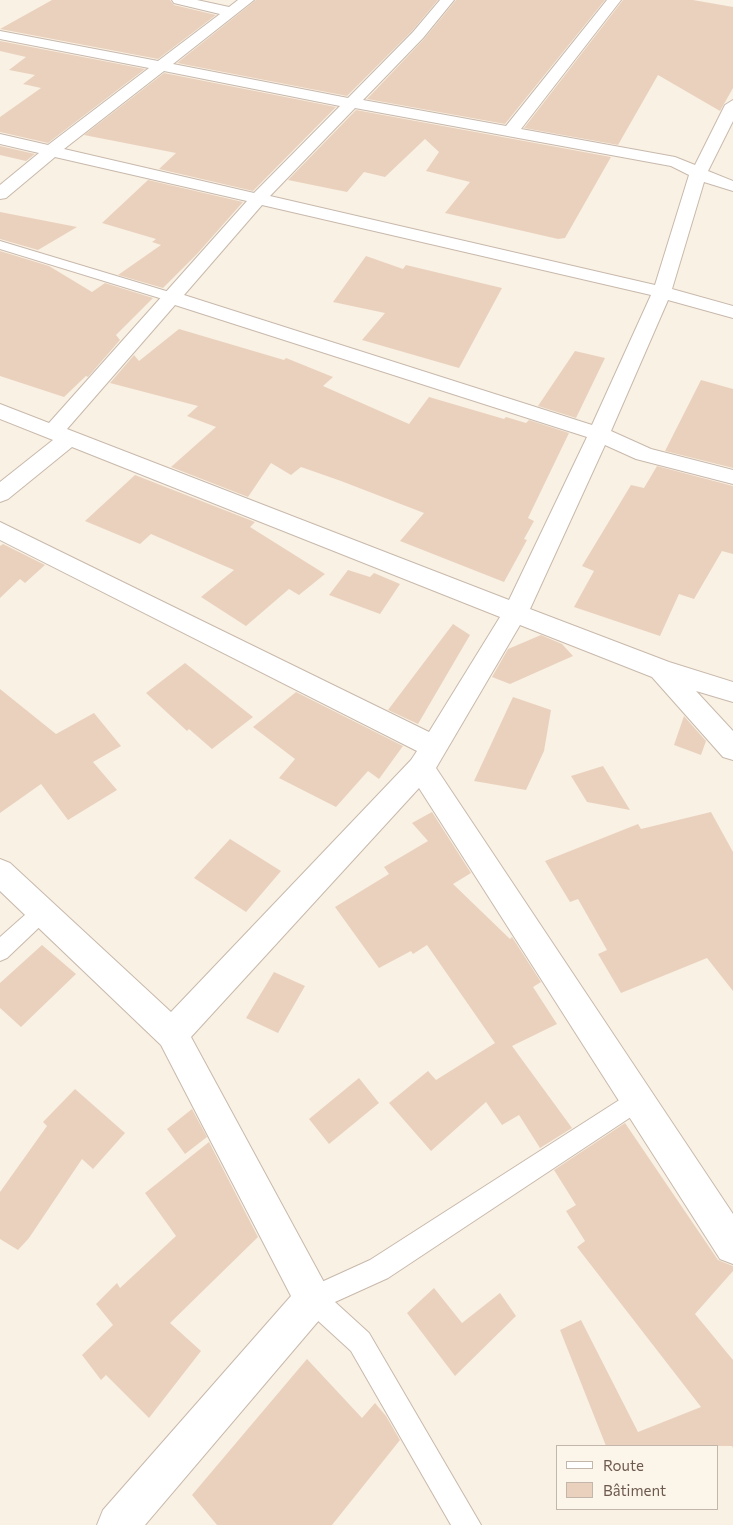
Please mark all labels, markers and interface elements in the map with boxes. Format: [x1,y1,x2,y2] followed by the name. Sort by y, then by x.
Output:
[556,1445,718,1510] legend
[603,1456,644,1474] text: Route
[603,1481,666,1499] text: Bâtiment

